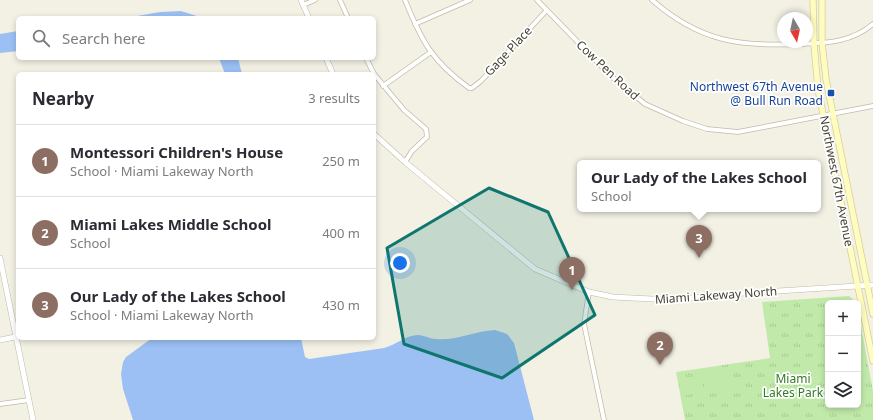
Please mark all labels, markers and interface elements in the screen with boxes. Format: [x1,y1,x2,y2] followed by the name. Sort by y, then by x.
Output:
[777,12,813,48] north arrow
[16,16,376,60] search box
[481,22,536,80] street label: Gage Place
[30,27,52,49] icon: search
[62,28,145,48] text: Search here
[573,36,643,104] street label: Cow Pen Road
[690,78,823,109] place label: Northwest 67th Avenue @ Bull Run Road
[32,87,94,110] text: Nearby
[826,88,836,98] marker: Northwest 67th Avenue @ Bull Run Road
[308,89,360,107] text: 3 results
[816,114,858,248] street label: Northwest 67th Avenue
[70,142,283,162] text: Montessori Children's House
[41,152,49,170] text: 1
[322,152,360,170] text: 250 m
[577,160,821,212] popup
[70,162,254,180] text: School · Miami Lakeway North
[591,167,807,187] text: Our Lady of the Lakes School
[591,187,632,205] text: School
[70,214,272,234] text: Miami Lakes Middle School
[41,224,49,242] text: 2
[322,224,360,242] text: 400 m
[686,225,712,258] pin: 3
[70,234,111,252] text: School
[390,253,410,273] your location
[559,257,585,290] pin: 1
[654,282,778,308] street label: Miami Lakeway North
[70,286,286,306] text: Our Lady of the Lakes School
[41,296,49,314] text: 3
[322,296,360,314] text: 430 m
[825,300,861,408] map controls
[825,300,861,336] button: +
[70,306,254,324] text: School · Miami Lakeway North
[647,332,673,365] pin: 2
[825,336,861,372] button: −
[763,370,824,401] park label: Miami Lakes Park
[825,372,861,408] button: layers

